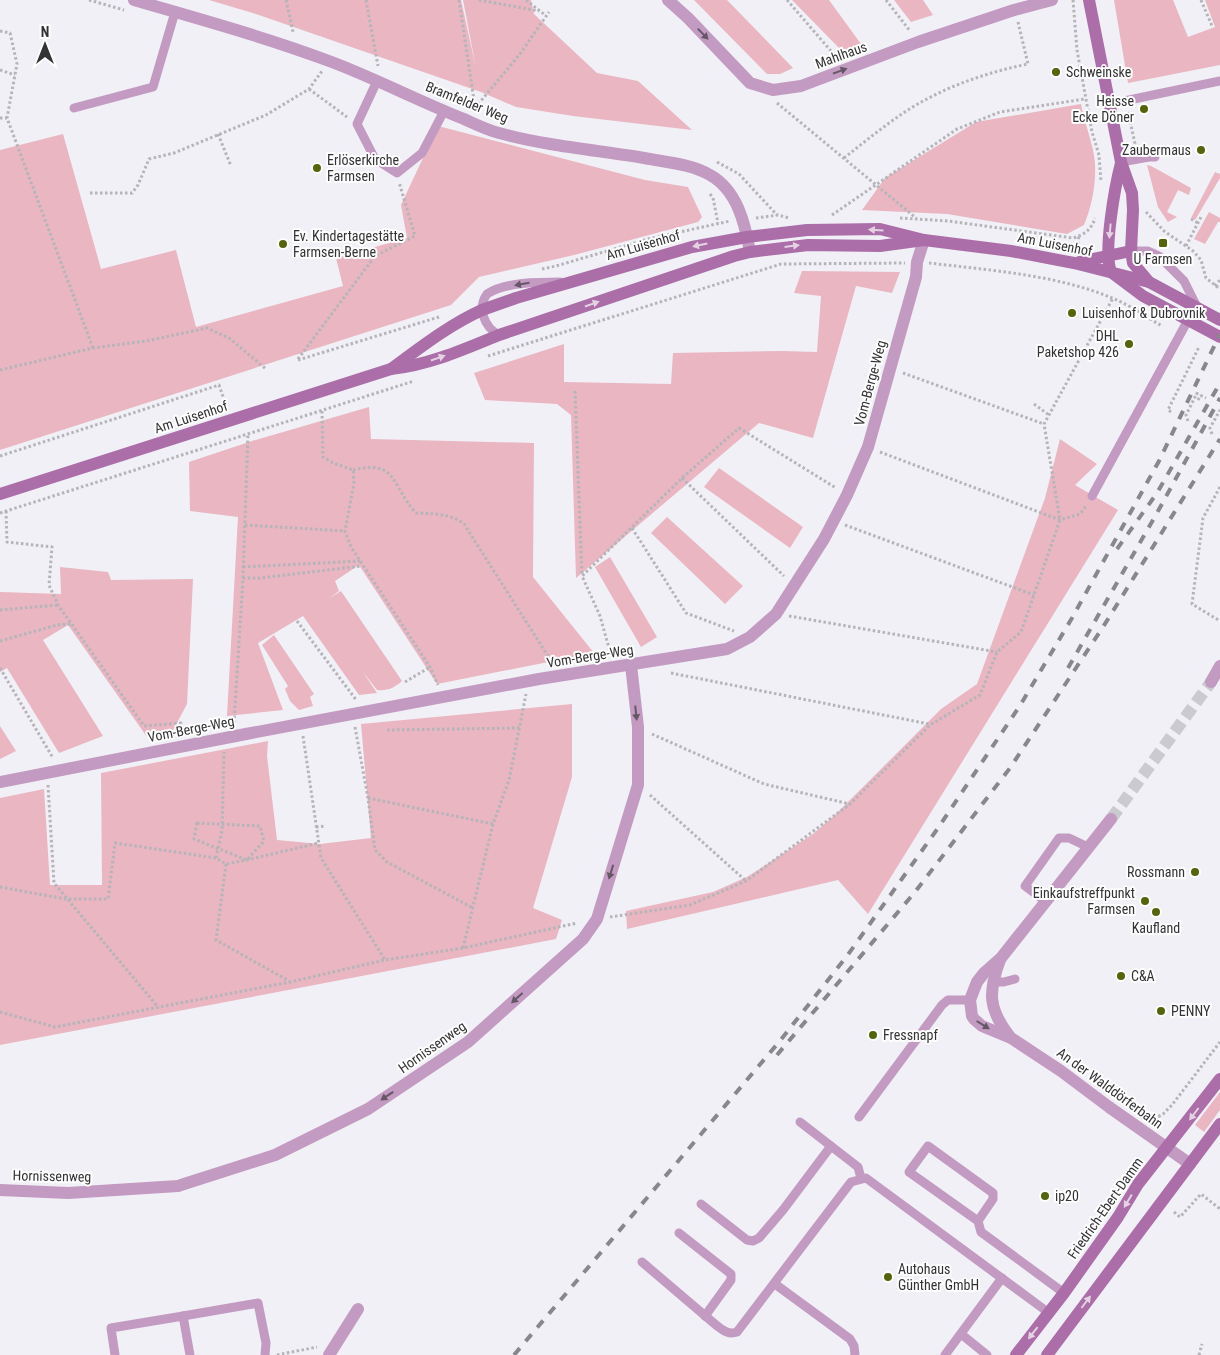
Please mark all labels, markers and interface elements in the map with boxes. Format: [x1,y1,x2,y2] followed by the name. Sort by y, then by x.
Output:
[20,20,70,70] north arrow
[41,24,49,40] text: N
[697,28,709,40] one-way arrow
[813,38,869,72] street label: Mahlhaus
[1066,64,1132,80] place label: Schweinske
[1050,66,1062,78] marker: Schweinske
[833,67,848,74] one-way arrow
[423,78,511,126] street label: Bramfelder Weg
[1072,93,1134,125] place label: Heisse Ecke Döner
[1138,103,1150,115] marker: Heisse Ecke Döner
[1122,142,1191,158] place label: Zaubermaus
[1195,144,1207,156] marker: Zaubermaus
[327,152,400,184] place label: Erlöserkirche Farmsen
[311,162,323,174] marker: Erlöserkirche Farmsen
[1106,224,1114,240] one-way arrow
[868,225,884,233] one-way arrow
[604,227,682,263] street label: Am Luisenhof
[293,228,405,260] place label: Ev. Kindertagestätte Farmsen-Berne
[1016,229,1094,259] street label: Am Luisenhof
[1157,237,1169,249] marker: U Farmsen
[277,238,289,250] marker: Ev. Kindertagestätte Farmsen-Berne
[691,242,707,250] one-way arrow
[784,242,800,250] one-way arrow
[1134,251,1192,267] place label: U Farmsen
[514,281,530,289] one-way arrow
[584,300,599,307] one-way arrow
[1082,305,1206,321] place label: Luisenhof & Dubrovnik
[1066,307,1078,319] marker: Luisenhof & Dubrovnik
[1037,328,1119,360] place label: DHL Paketshop 426
[1123,338,1135,350] marker: DHL Paketshop 426
[851,339,889,427] street label: Vom-Berge-Weg
[431,354,446,361] one-way arrow
[152,397,230,436] street label: Am Luisenhof
[545,641,635,671] street label: Vom-Berge-Weg
[632,705,640,721] one-way arrow
[146,713,236,745] street label: Vom-Berge-Weg
[607,864,615,879] one-way arrow
[1127,864,1185,880] place label: Rossmann
[1189,866,1201,878] marker: Rossmann
[1033,885,1135,917] place label: Einkaufstreffpunkt Farmsen
[1139,895,1151,907] marker: Einkaufstreffpunkt Farmsen
[1150,906,1162,918] marker: Kaufland
[1132,920,1180,936] place label: Kaufland
[1131,968,1155,984] place label: C&A
[1115,970,1127,982] marker: C&A
[511,992,523,1004] one-way arrow
[1171,1003,1211,1019] place label: PENNY
[1155,1005,1167,1017] marker: PENNY
[395,1018,469,1076] street label: Hornissenweg
[976,1021,990,1030] one-way arrow
[883,1027,938,1043] place label: Fressnapf
[867,1029,879,1041] marker: Fressnapf
[1054,1044,1166,1132] street label: An der Walddörferbahn
[381,1091,394,1101] one-way arrow
[1189,1107,1199,1121] one-way arrow
[1064,1154,1146,1262] street label: Friedrich-Ebert-Damm
[13,1167,91,1185] street label: Hornissenweg
[1055,1188,1079,1204] place label: ip20
[1039,1190,1051,1202] marker: ip20
[1124,1194,1133,1207] one-way arrow
[898,1261,979,1293] place label: Autohaus Günther GmbH
[882,1271,894,1283] marker: Autohaus Günther GmbH
[1081,1296,1092,1309] one-way arrow
[1028,1326,1039,1339] one-way arrow

